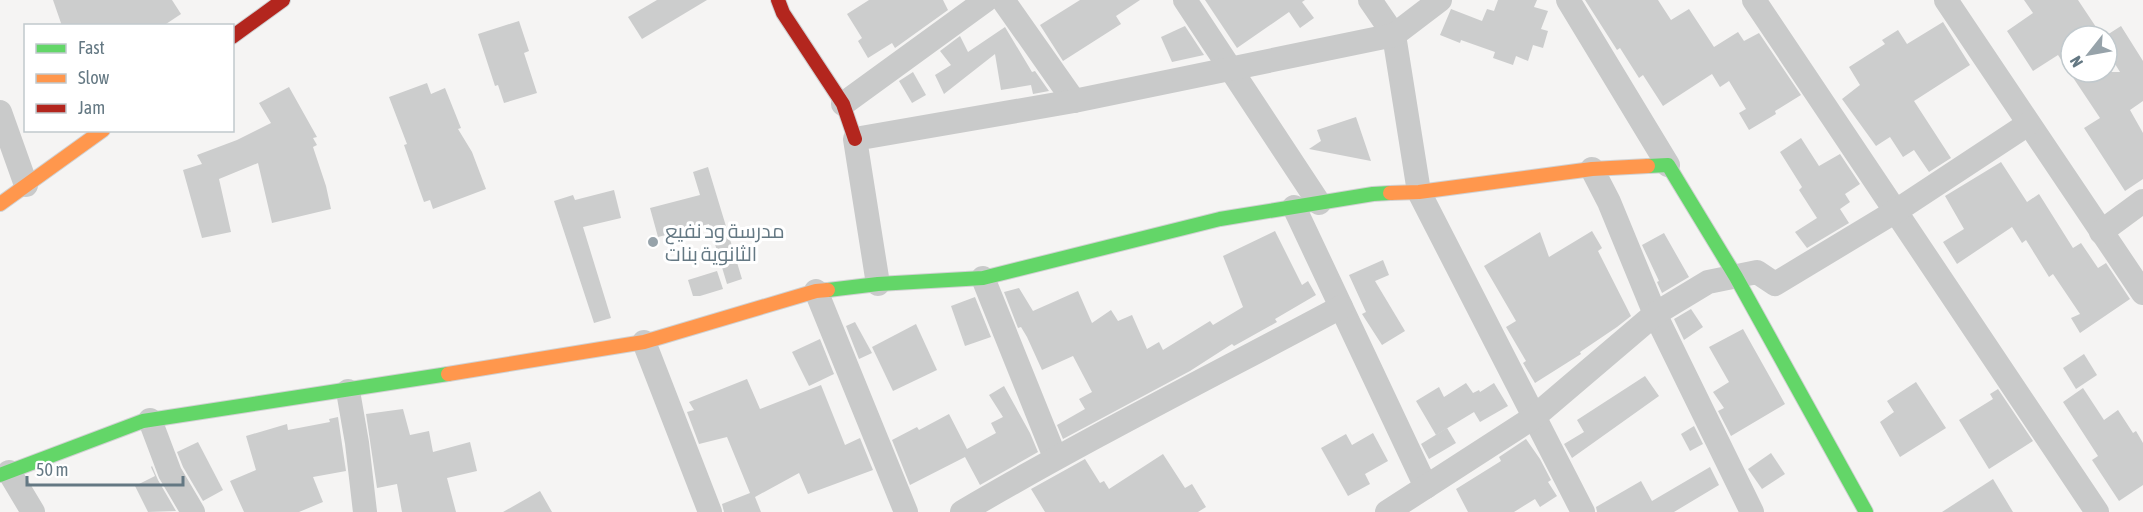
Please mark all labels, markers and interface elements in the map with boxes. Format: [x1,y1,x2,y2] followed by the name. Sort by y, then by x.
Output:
[24,24,234,132] legend
[2059,24,2119,84] north arrow
[78,37,105,58] text: Fast
[2066,53,2086,70] text: N
[78,67,109,88] text: Slow
[78,97,105,118] text: Jam
[665,219,785,266] place label: مدرسة ود نفيع الثانوية بنات
[646,235,660,249] marker: مدرسة ود نفيع الثانوية بنات
[27,449,183,487] scale bar
[36,459,68,480] text: 50 m

